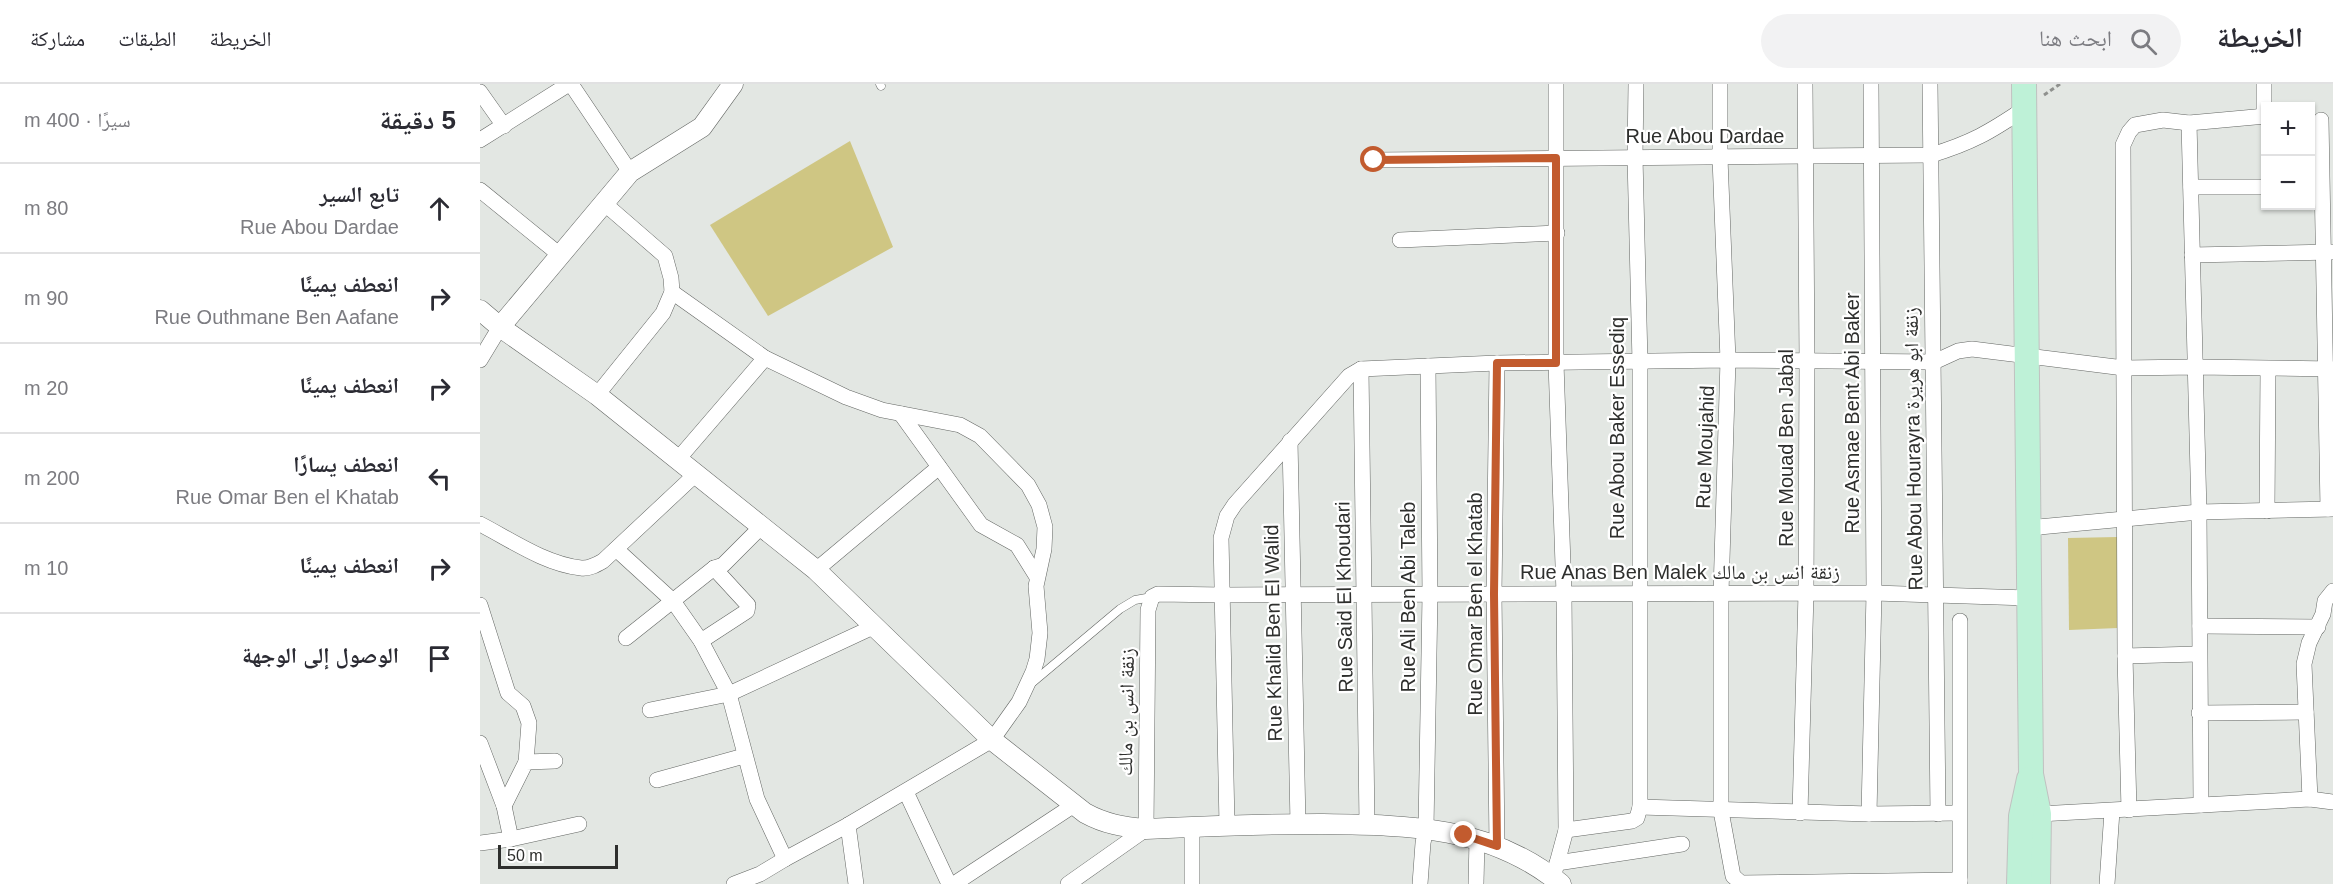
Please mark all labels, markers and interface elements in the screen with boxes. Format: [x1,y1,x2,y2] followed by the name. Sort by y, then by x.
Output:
[1761,14,2181,68] search box
[2217,22,2303,53] text: الخريطة
[2127,25,2160,58] icon: search
[2039,26,2112,51] text: ابحث هنا
[30,27,85,50] text: مشاركة
[118,27,177,50] text: الطبقات
[210,27,271,50] text: الخريطة
[2261,102,2315,210] map controls
[2261,102,2315,156] button: +
[380,105,456,135] text: 5 دقيقة
[24,109,131,131] text: سيرًا · 400 m
[1625,125,1785,147] street label: Rue Abou Dardae
[1360,146,1386,172] route start
[2261,156,2315,210] button: −
[319,182,399,207] text: تابع السير
[423,192,456,225] icon: ahead
[24,197,68,219] text: 80 m
[240,216,399,238] text: Rue Abou Dardae
[300,272,399,297] text: انعطف يمينًا
[423,282,456,315] icon: right
[24,287,68,309] text: 90 m
[1841,292,1863,534] street label: Rue Asmae Bent Abi Baker
[154,306,399,328] text: Rue Outhmane Ben Aafane
[1900,307,1927,591] street label: Rue Abou Hourayra زنقة ابو هريرة
[1606,317,1628,539] street label: Rue Abou Baker Essediq
[1775,349,1797,547] street label: Rue Mouad Ben Jabal
[423,372,456,405] icon: right
[300,373,399,398] text: انعطف يمينًا
[24,377,68,399] text: 20 m
[1692,385,1718,509] street label: Rue Moujahid
[293,452,399,477] text: انعطف يسارًا
[423,462,456,495] icon: left
[24,467,80,489] text: 200 m
[176,486,399,508] text: Rue Omar Ben el Khatab
[1464,492,1486,716] street label: Rue Omar Ben el Khatab
[1331,501,1357,693] street label: Rue Said El Khoudari
[1397,502,1419,692] street label: Rue Ali Ben Abi Taleb
[1260,524,1286,742] street label: Rue Khalid Ben El Walid
[423,552,456,585] icon: right
[300,553,399,578] text: انعطف يمينًا
[24,557,68,579] text: 10 m
[1520,561,1840,584] street label: Rue Anas Ben Malek زنقة انس بن مالك
[423,642,456,675] icon: arrive
[242,643,399,668] text: الوصول إلى الوجهة
[1114,648,1139,776] street label: زنقة انس بن مالك
[1450,821,1476,847] route end
[498,842,618,870] scale bar
[507,847,543,864] text: 50 m

